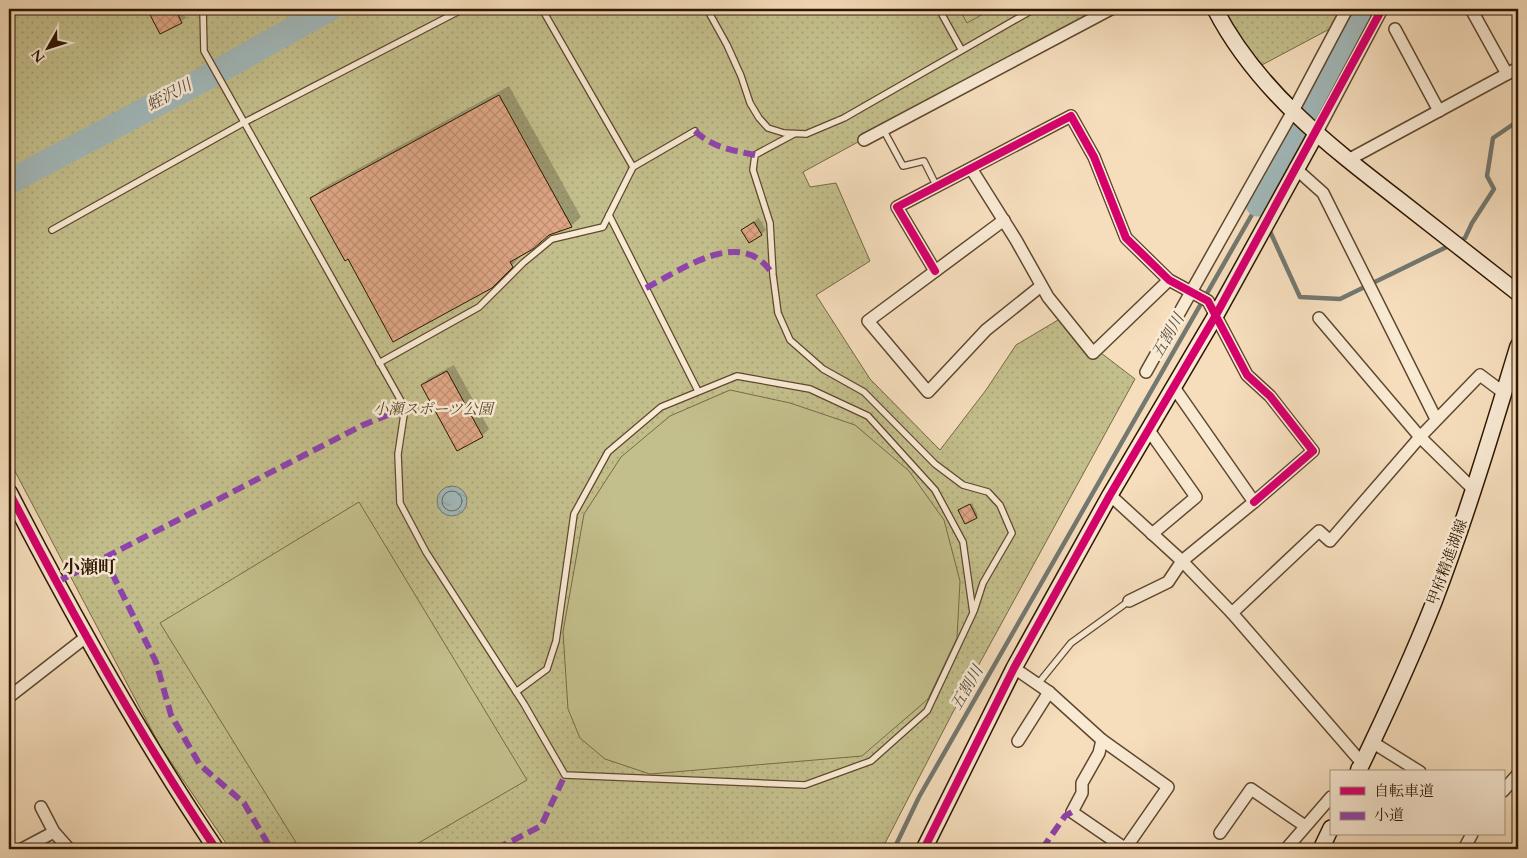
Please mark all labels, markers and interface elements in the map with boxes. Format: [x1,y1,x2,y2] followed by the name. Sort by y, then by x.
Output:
[22,22,72,72] north arrow
[27,45,49,67] text: N
[143,73,197,116] water label: 蛭沢川
[1146,308,1191,362] water label: 五割川
[373,399,496,419] park label: 小瀬スポーツ公園
[1422,516,1472,608] street label: 甲府精進湖線
[62,555,116,580] district label: 小瀬町
[945,660,990,714] water label: 五割川
[1330,770,1504,836] legend
[1374,781,1434,801] text: 自転車道
[1374,805,1404,825] text: 小道

